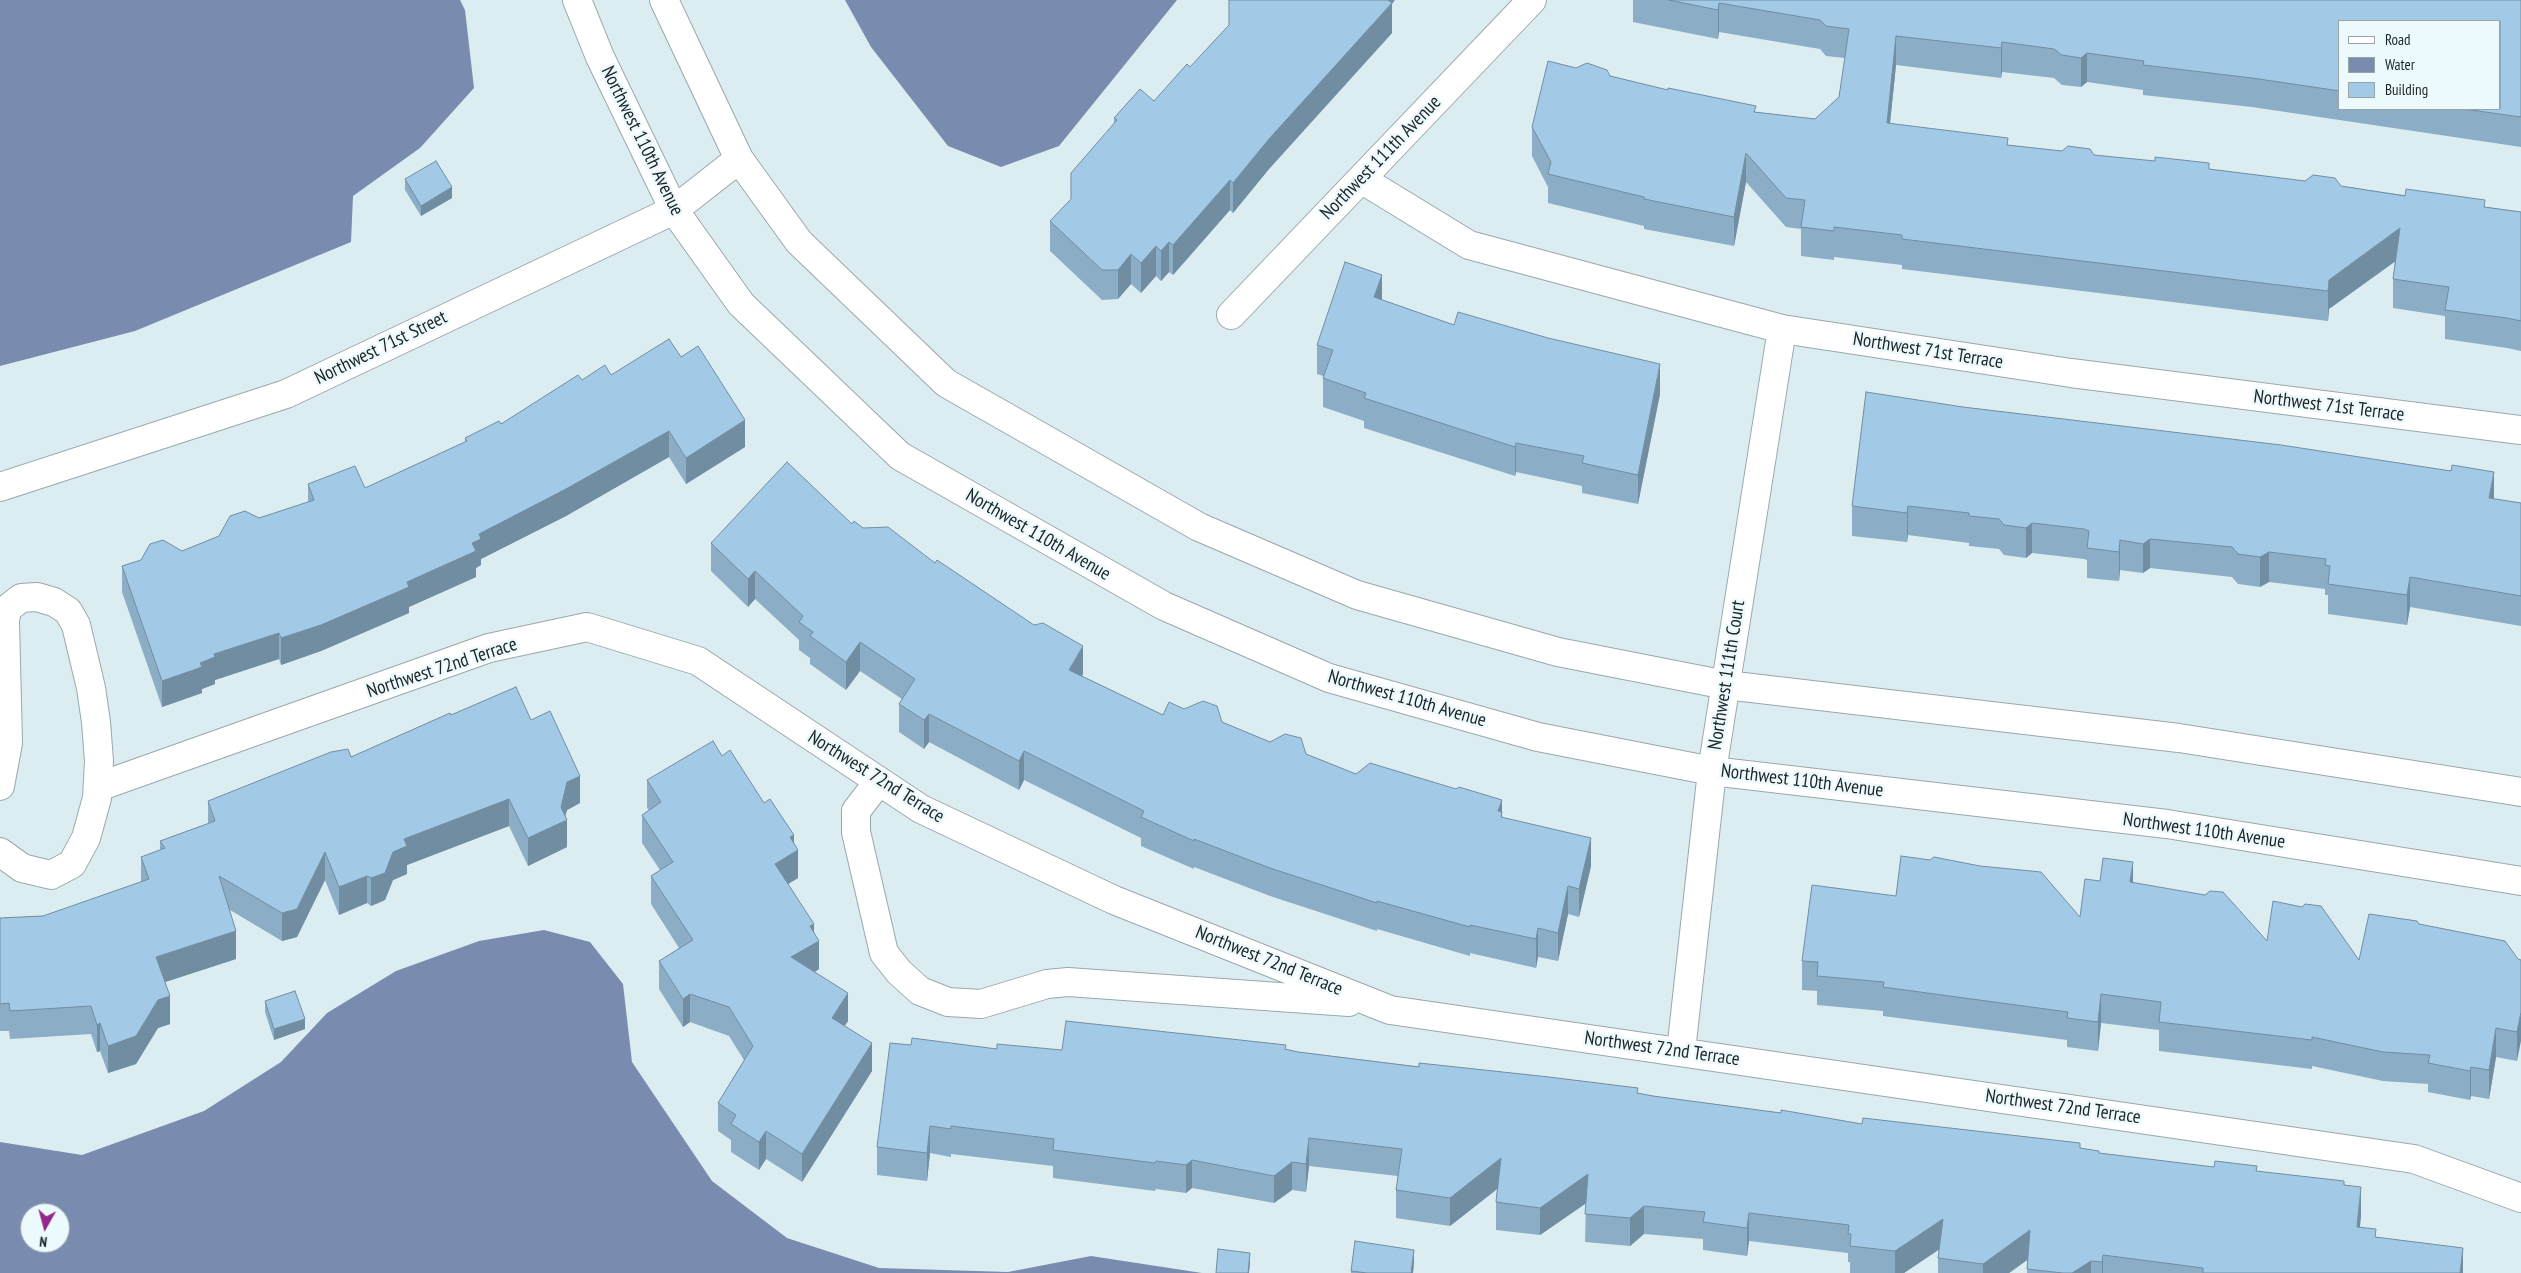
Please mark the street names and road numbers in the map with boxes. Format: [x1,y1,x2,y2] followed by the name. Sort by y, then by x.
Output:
[596,63,688,219] street label: Northwest 110th Avenue
[1316,91,1446,225] street label: Northwest 111th Avenue
[311,306,451,390] street label: Northwest 71st Street
[1851,328,2005,374] street label: Northwest 71st Terrace
[2252,385,2406,427] street label: Northwest 71st Terrace
[961,484,1115,586] street label: Northwest 110th Avenue
[1704,599,1750,751] street label: Northwest 111th Court
[364,633,520,703] street label: Northwest 72nd Terrace
[1325,666,1489,732] street label: Northwest 110th Avenue
[804,726,948,828] street label: Northwest 72nd Terrace
[1719,760,1885,802] street label: Northwest 110th Avenue
[2121,808,2287,854] street label: Northwest 110th Avenue
[1192,921,1346,1001] street label: Northwest 72nd Terrace
[1583,1027,1741,1071] street label: Northwest 72nd Terrace
[1984,1085,2142,1129] street label: Northwest 72nd Terrace

